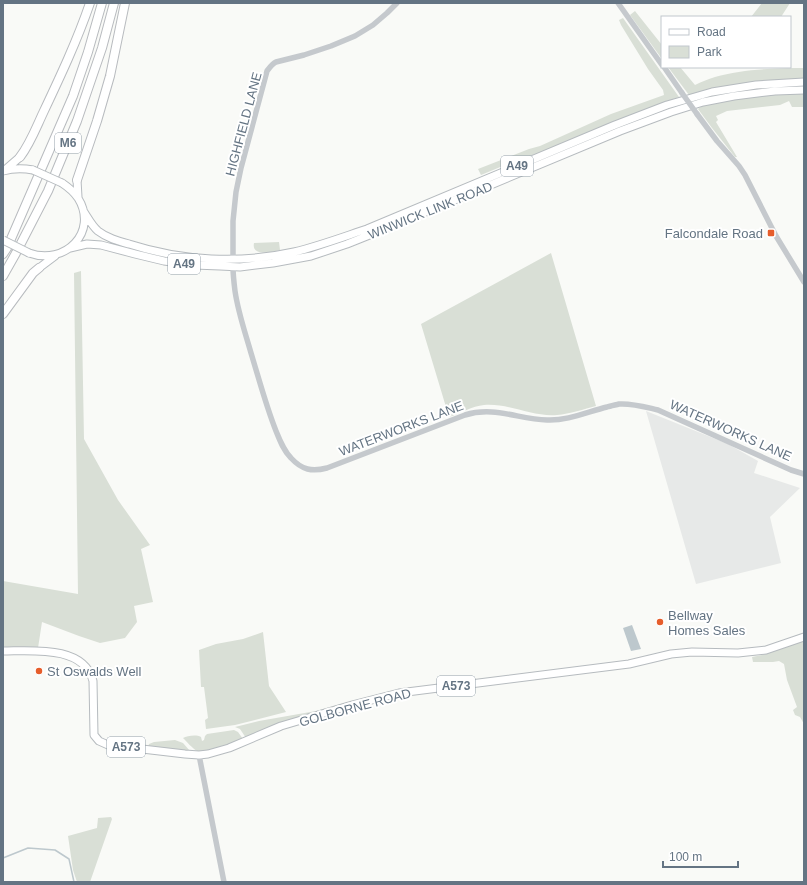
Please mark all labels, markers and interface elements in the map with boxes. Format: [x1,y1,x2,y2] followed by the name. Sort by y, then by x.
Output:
[661,16,791,68] legend
[697,25,726,39] text: Road
[697,45,723,59] text: Park
[222,70,265,178] street label: HIGHFIELD LANE
[55,133,81,153] road number: M6
[501,156,533,176] road number: A49
[366,179,495,242] street label: WINWICK LINK ROAD
[665,226,763,241] place label: Falcondale Road
[766,228,776,238] marker: Falcondale Road
[168,254,200,274] road number: A49
[667,397,794,464] street label: WATERWORKS LANE
[337,398,466,459] street label: WATERWORKS LANE
[668,608,746,638] place label: Bellway Homes Sales
[655,617,665,627] marker: Bellway Homes Sales
[47,664,142,679] place label: St Oswalds Well
[34,666,44,676] marker: St Oswalds Well
[437,676,475,696] road number: A573
[298,685,413,730] street label: GOLBORNE ROAD
[107,737,145,757] road number: A573
[663,843,738,869] scale bar
[669,850,702,864] text: 100 m

